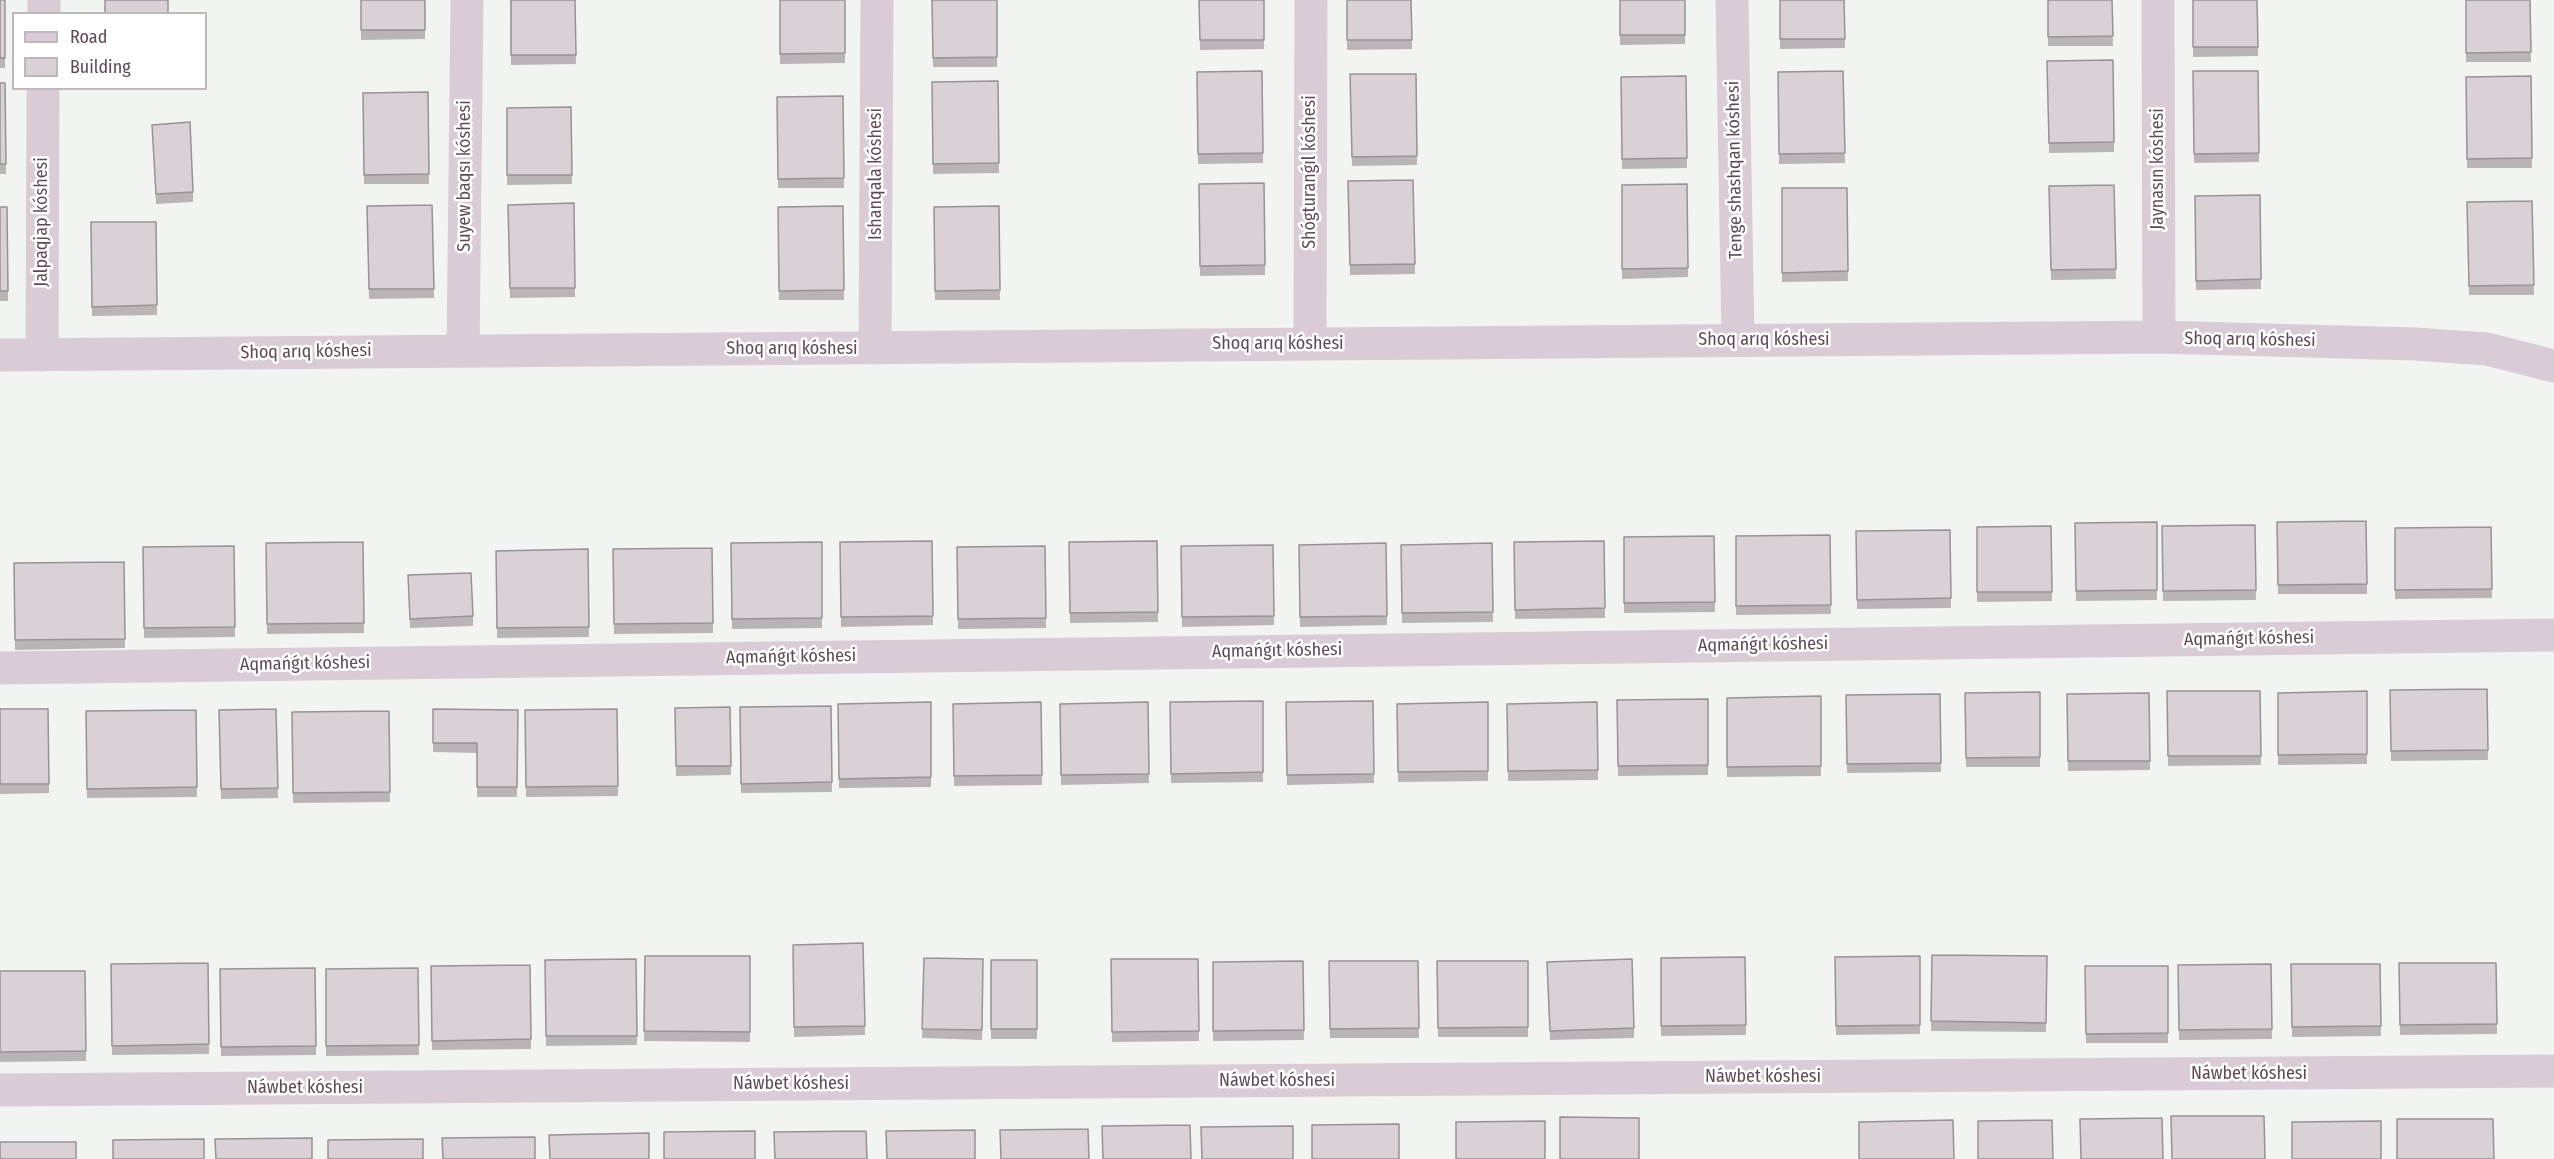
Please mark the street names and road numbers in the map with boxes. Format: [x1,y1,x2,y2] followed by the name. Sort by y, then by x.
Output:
[1723,81,1747,259] street label: Tenge shashqan kóshesi
[1299,95,1321,249] street label: Shógturanǵıl kóshesi
[454,100,476,252] street label: Suyew baqsı kóshesi
[865,108,887,240] street label: Ishanqala kóshesi
[2147,108,2169,230] street label: Jaynasın kóshesi
[31,157,53,287] street label: Jalpaqjap kóshesi
[2184,328,2316,352] street label: Shoq arıq kóshesi
[1698,329,1830,351] street label: Shoq arıq kóshesi
[1212,333,1344,355] street label: Shoq arıq kóshesi
[726,338,858,360] street label: Shoq arıq kóshesi
[240,340,372,364] street label: Shoq arıq kóshesi
[2184,627,2314,651] street label: Aqmańǵıt kóshesi
[1698,633,1828,657] street label: Aqmańǵıt kóshesi
[1212,639,1342,663] street label: Aqmańǵıt kóshesi
[726,645,856,669] street label: Aqmańǵıt kóshesi
[240,652,370,676] street label: Aqmańǵıt kóshesi
[2191,1063,2307,1085] street label: Náwbet kóshesi
[1705,1066,1821,1088] street label: Náwbet kóshesi
[1219,1070,1335,1092] street label: Náwbet kóshesi
[733,1073,849,1095] street label: Náwbet kóshesi
[247,1077,363,1099] street label: Náwbet kóshesi

